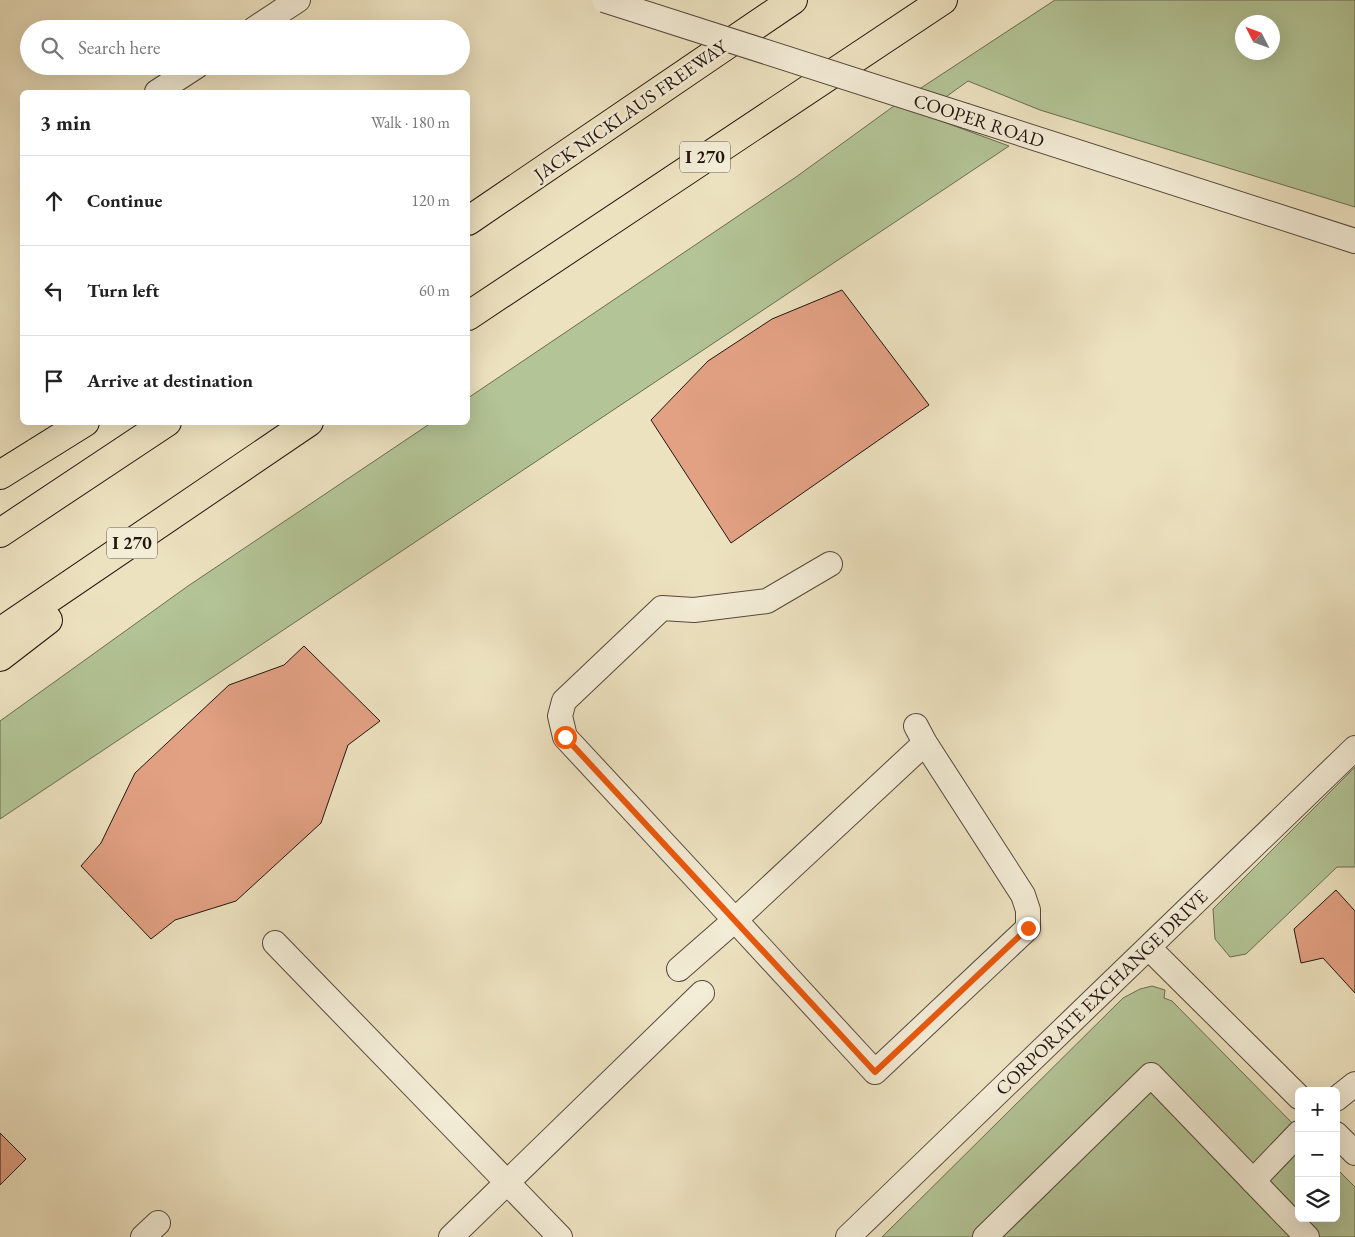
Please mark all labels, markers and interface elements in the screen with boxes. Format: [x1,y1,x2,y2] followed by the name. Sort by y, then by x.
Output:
[1235,15,1280,60] north arrow
[20,20,470,75] search box
[527,33,733,188] street label: JACK NICKLAUS FREEWAY
[38,34,66,62] icon: search
[78,35,160,60] text: Search here
[910,88,1047,153] street label: COOPER ROAD
[40,109,91,136] text: 3 min
[371,112,450,133] text: Walk · 180 m
[680,142,730,172] road number: I 270
[40,187,68,215] icon: ahead
[87,188,162,213] text: Continue
[411,190,450,211] text: 120 m
[40,277,68,305] icon: left
[87,278,159,303] text: Turn left
[419,280,450,301] text: 60 m
[40,367,68,395] icon: arrive
[87,368,253,393] text: Arrive at destination
[107,528,157,558] road number: I 270
[554,726,577,749] route start
[990,884,1213,1101] street label: CORPORATE EXCHANGE DRIVE
[1017,917,1040,940] route end
[1295,1087,1340,1222] map controls
[1295,1087,1340,1132] button: +
[1295,1132,1340,1177] button: −
[1295,1177,1340,1222] button: layers

